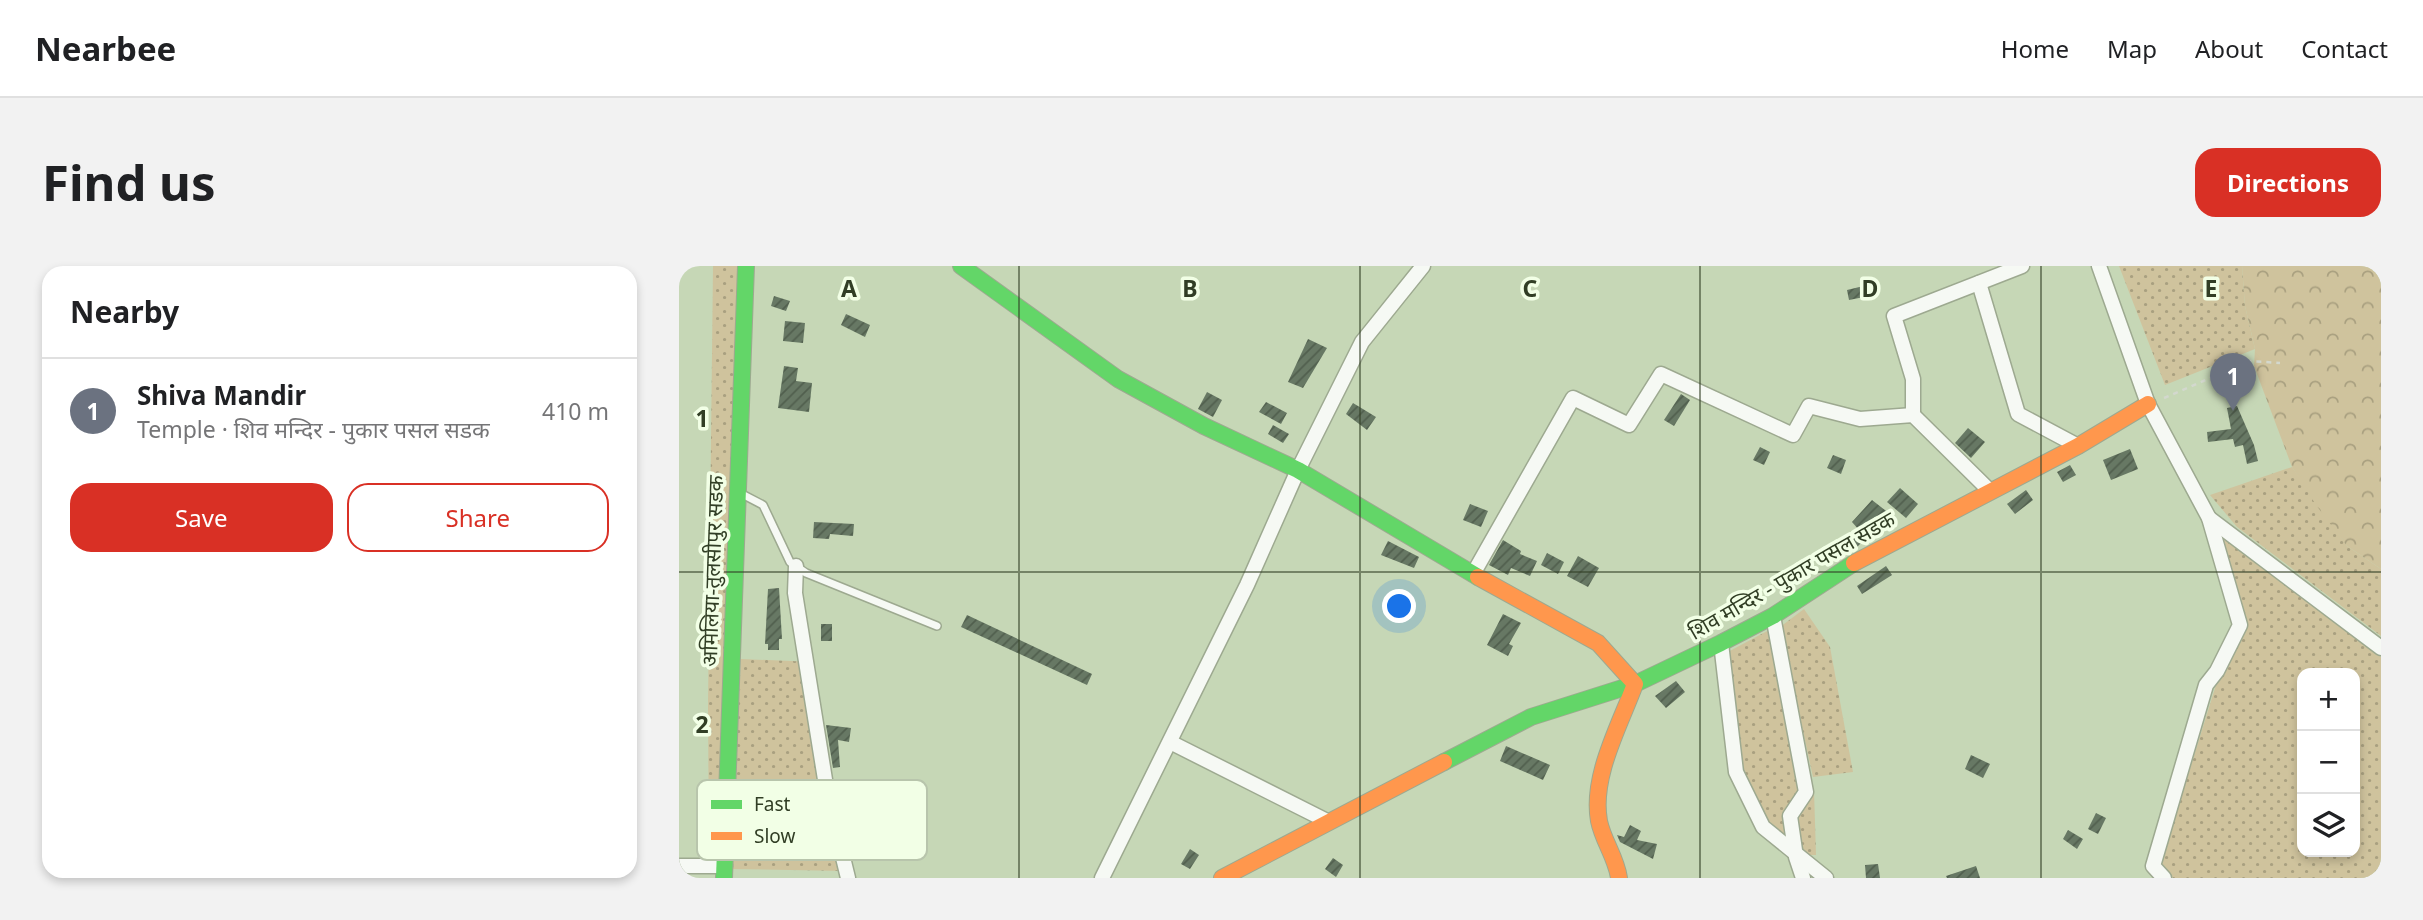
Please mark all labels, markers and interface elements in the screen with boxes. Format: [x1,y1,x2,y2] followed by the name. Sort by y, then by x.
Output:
[35,26,176,71] text: Nearbee
[2001,32,2069,65] text: Home
[2107,32,2157,65] text: Map
[2195,32,2263,65] text: About
[2301,32,2388,65] text: Contact
[2195,148,2381,217] button: Directions
[42,149,216,215] text: Find us
[841,272,857,304] text: A
[1182,272,1198,304] text: B
[1523,272,1538,304] text: C
[1862,272,1878,304] text: D
[2205,272,2217,304] text: E
[70,291,179,332] text: Nearby
[2210,353,2256,411] pin: 1
[137,377,306,413] text: Shiva Mandir
[86,395,100,427] text: 1
[542,395,609,427] text: 410 m
[695,402,709,434] text: 1
[137,413,490,445] text: Temple · शिव मन्दिर - पुकार पसल सडक
[695,474,729,667] street label: अमिलिया-तुलसीपुर सडक
[70,483,333,552] button: Save
[347,483,609,552] button: Share
[1683,504,1900,646] street label: शिव मन्दिर - पुकार पसल सडक
[1382,589,1416,623] your location
[2297,668,2360,857] map controls
[2297,668,2360,731] button: +
[695,708,709,740] text: 2
[2297,731,2360,794] button: −
[697,780,927,860] legend
[754,791,791,817] text: Fast
[2297,794,2360,857] button: layers
[754,823,795,849] text: Slow

